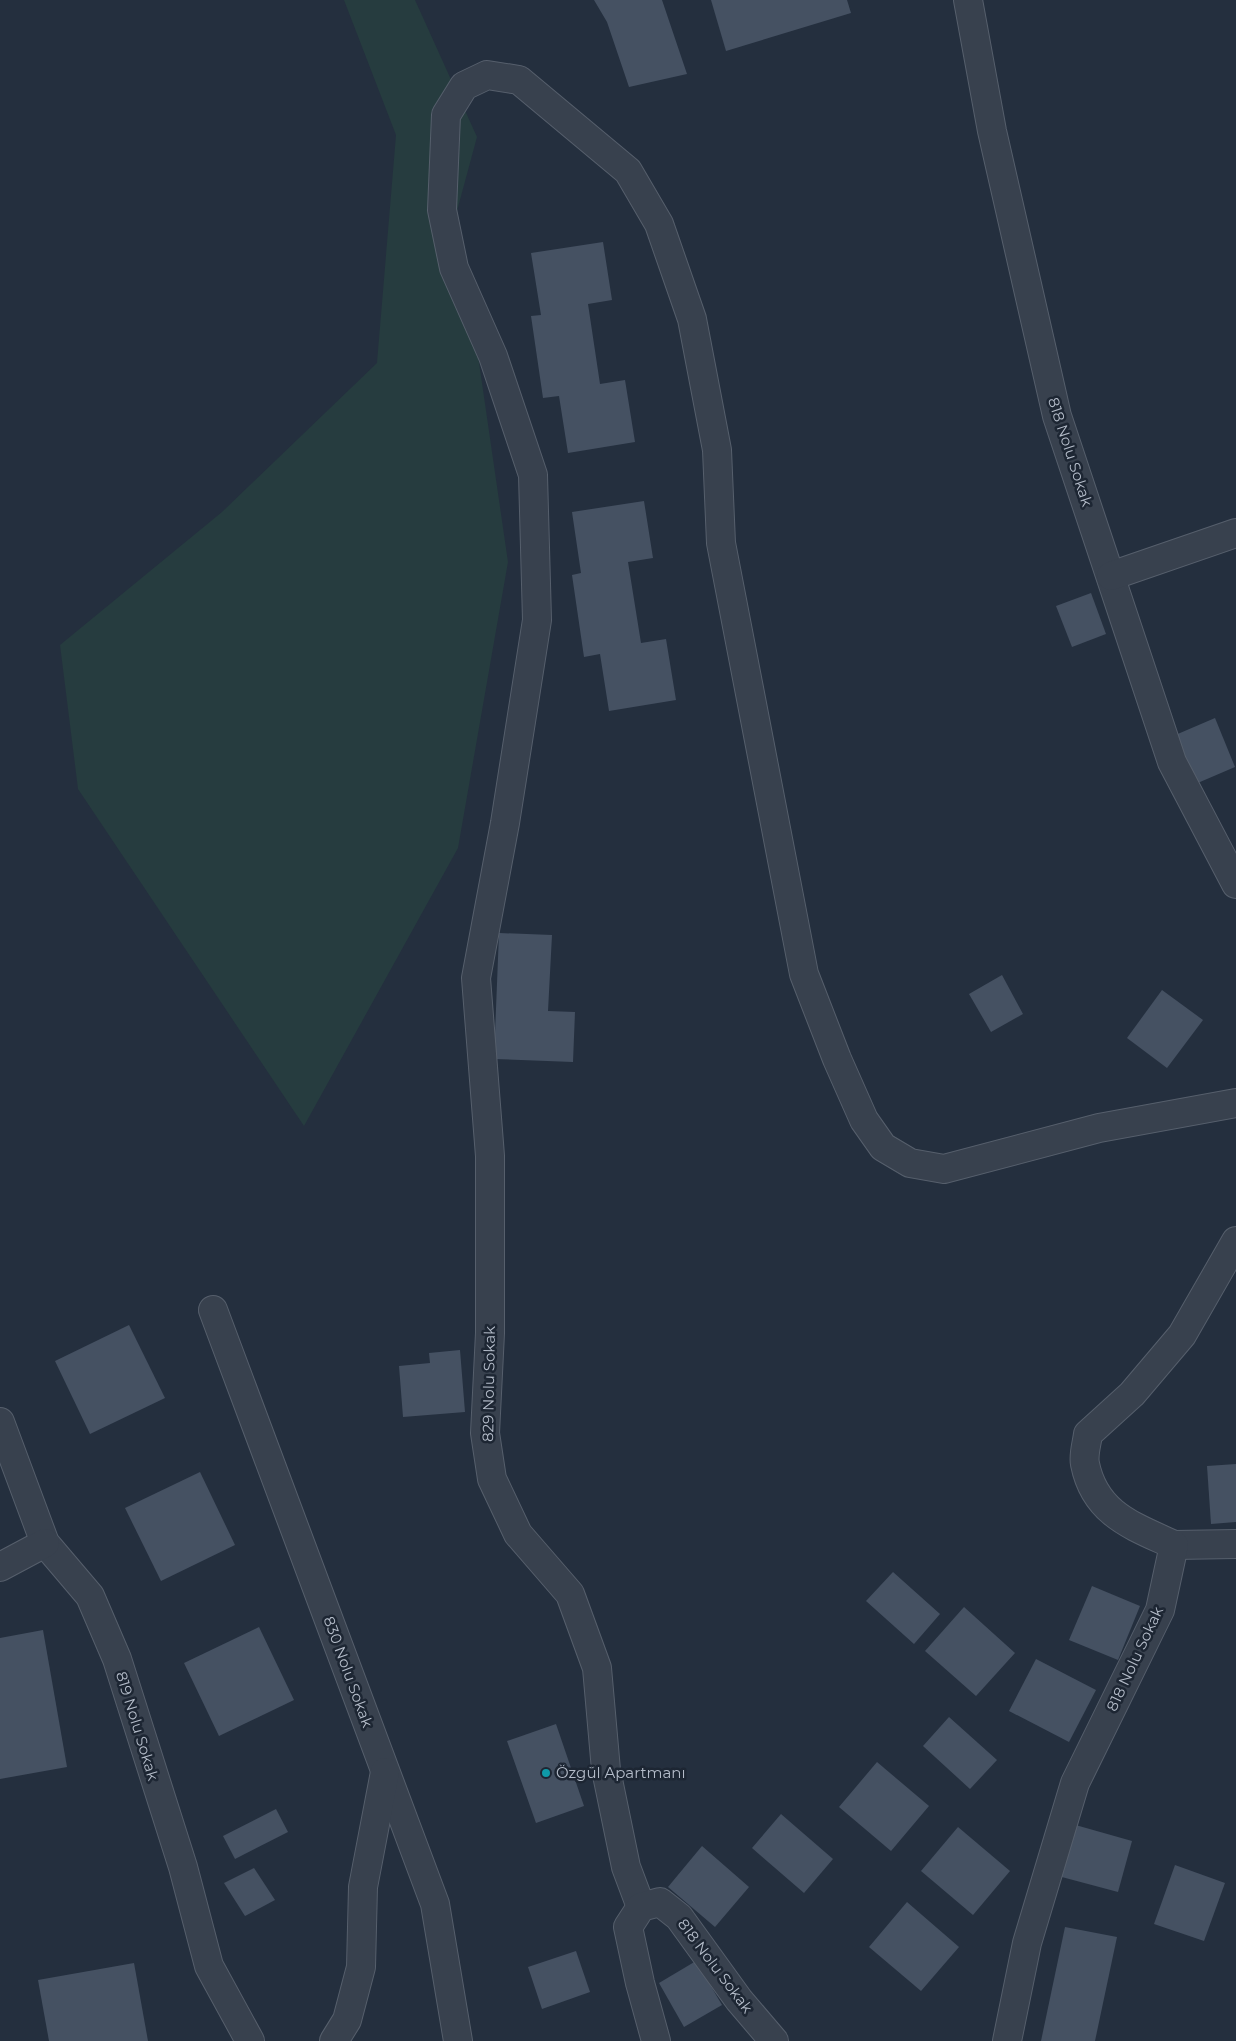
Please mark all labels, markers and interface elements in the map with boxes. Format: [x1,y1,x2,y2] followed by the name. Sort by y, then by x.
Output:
[1044,395,1097,509] street label: 818 Nolu Sokak
[478,1326,499,1442] street label: 829 Nolu Sokak
[1102,1603,1167,1714] street label: 818 Nolu Sokak
[320,1614,377,1730] street label: 830 Nolu Sokak
[112,1669,163,1783] street label: 819 Nolu Sokak
[556,1763,685,1782] place label: Özgül Apartmanı
[540,1767,552,1779] marker: Özgül Apartmanı
[674,1915,757,2017] street label: 818 Nolu Sokak

